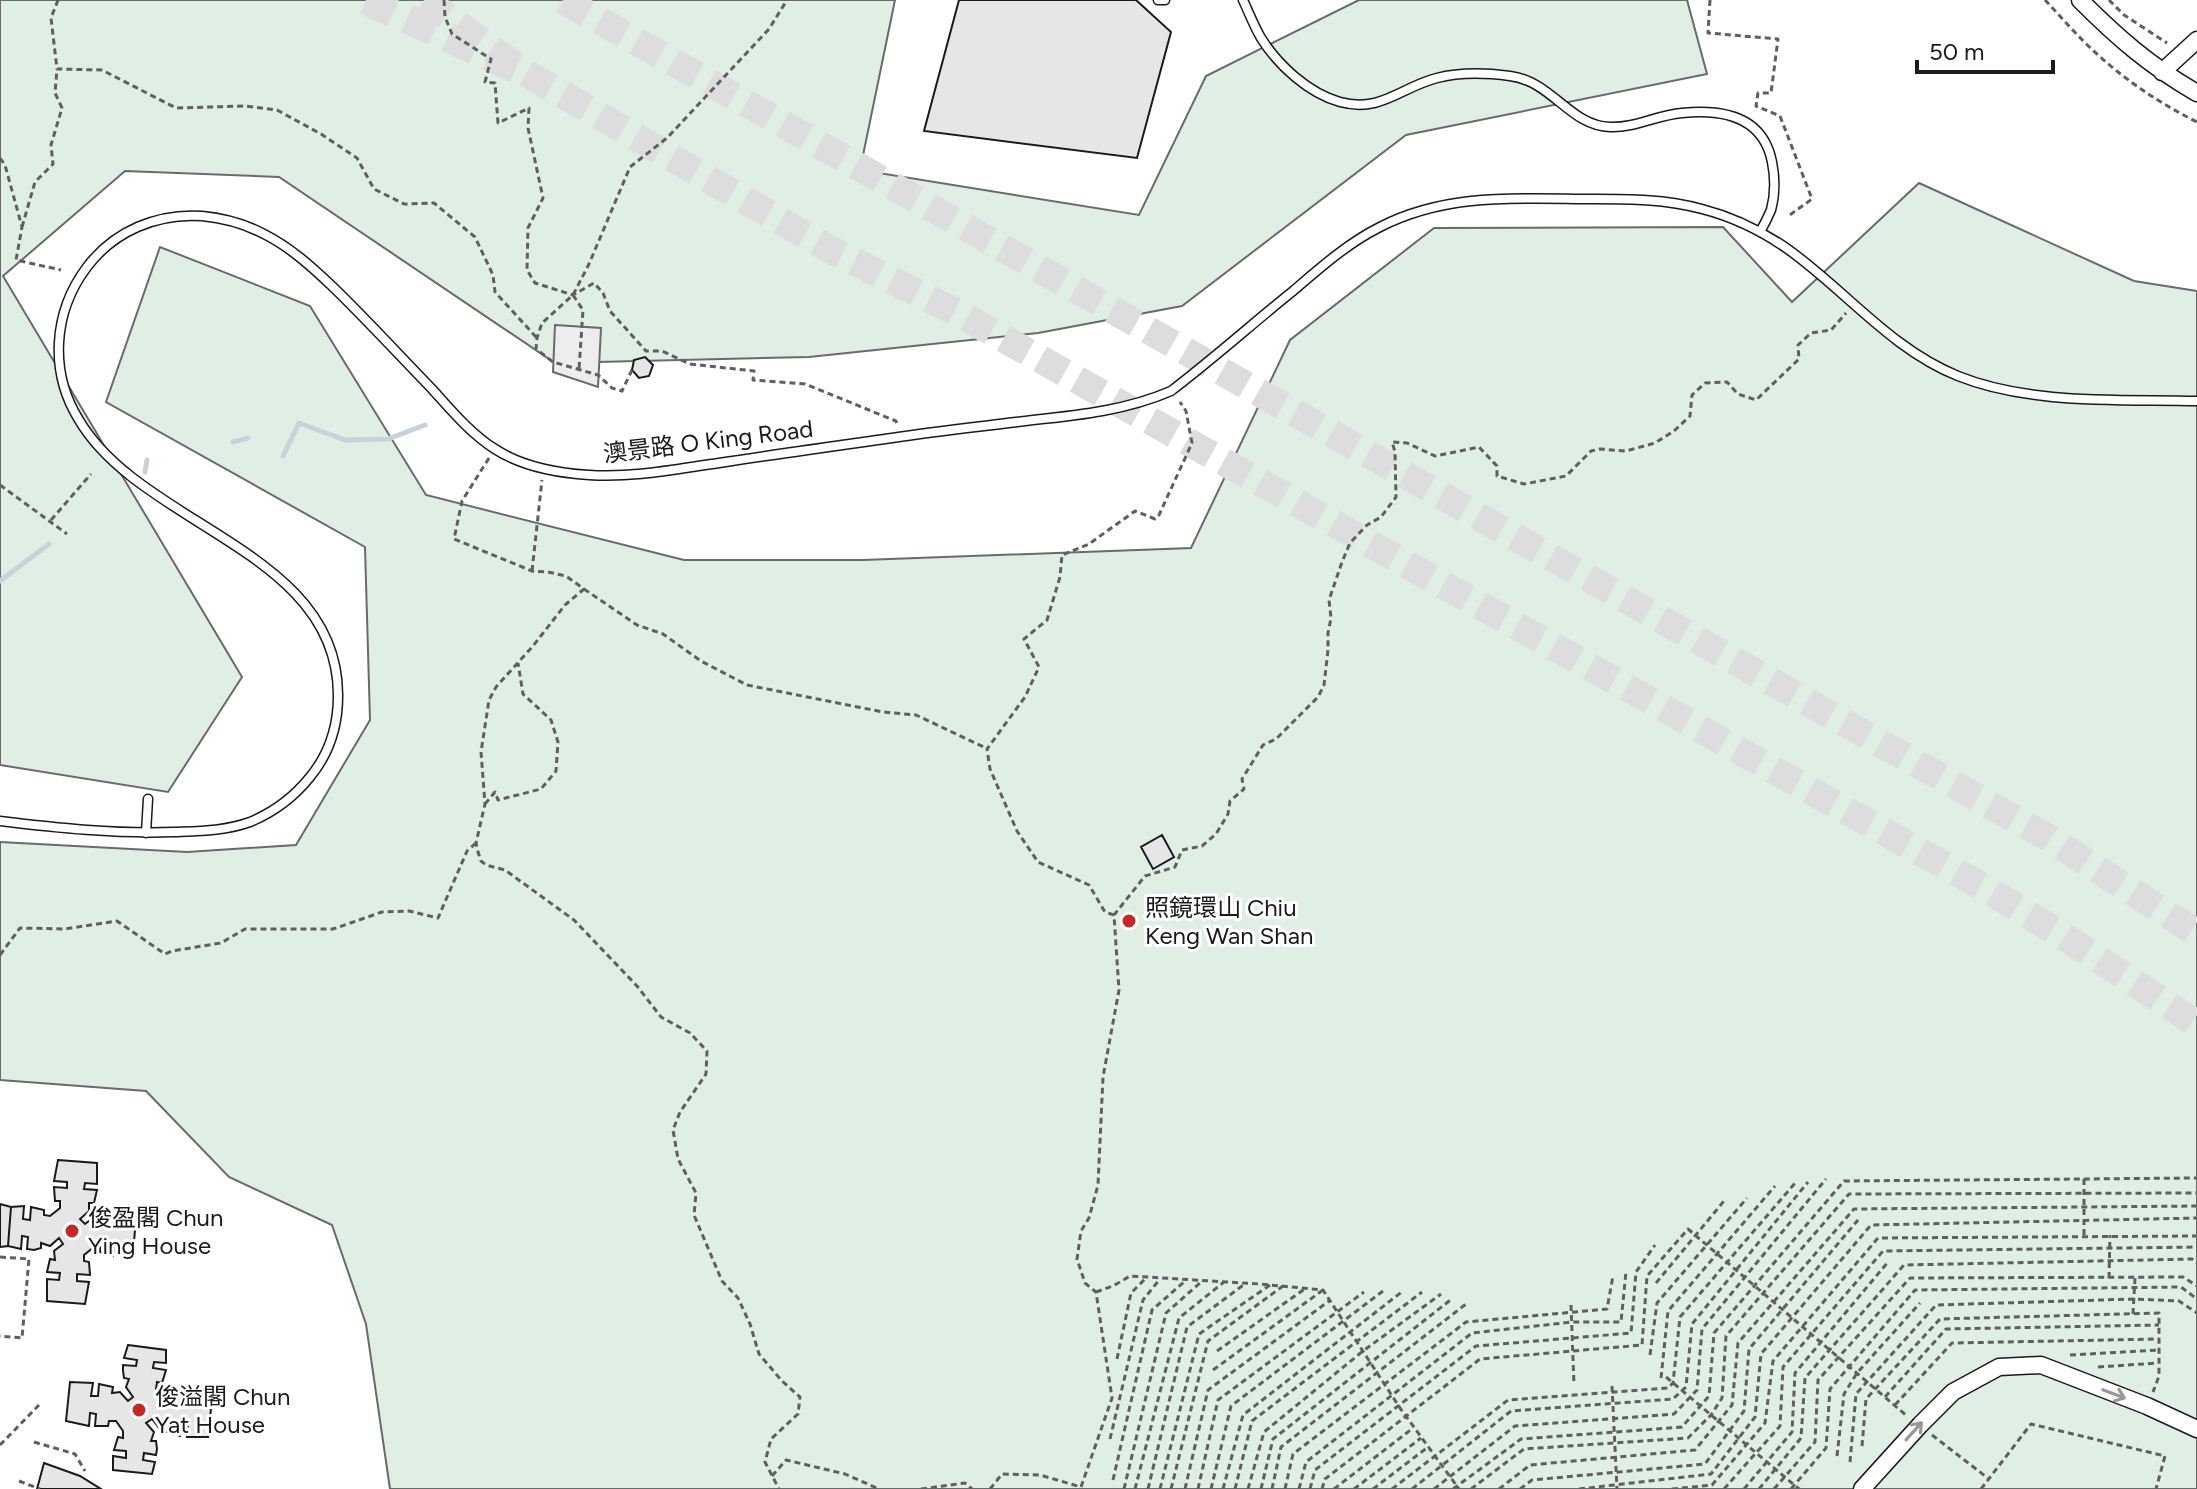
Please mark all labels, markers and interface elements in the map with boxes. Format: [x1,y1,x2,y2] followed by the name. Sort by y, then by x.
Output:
[1917,24,2053,74] scale bar
[1929,37,1985,66] text: 50 m
[601,414,815,468] street label: 澳景路 O King Road
[1145,893,1313,950] place label: 照鏡環山 Chiu Keng Wan Shan
[1120,912,1138,930] marker: 照鏡環山 Chiu Keng Wan Shan
[88,1203,223,1260] place label: 俊盈閣 Chun Ying House
[63,1222,81,1240] marker: 俊盈閣 Chun Ying House
[155,1382,290,1439] place label: 俊溢閣 Chun Yat House
[2101,1387,2126,1402] one-way arrow
[130,1401,148,1419] marker: 俊溢閣 Chun Yat House
[1905,1421,1924,1441] one-way arrow

